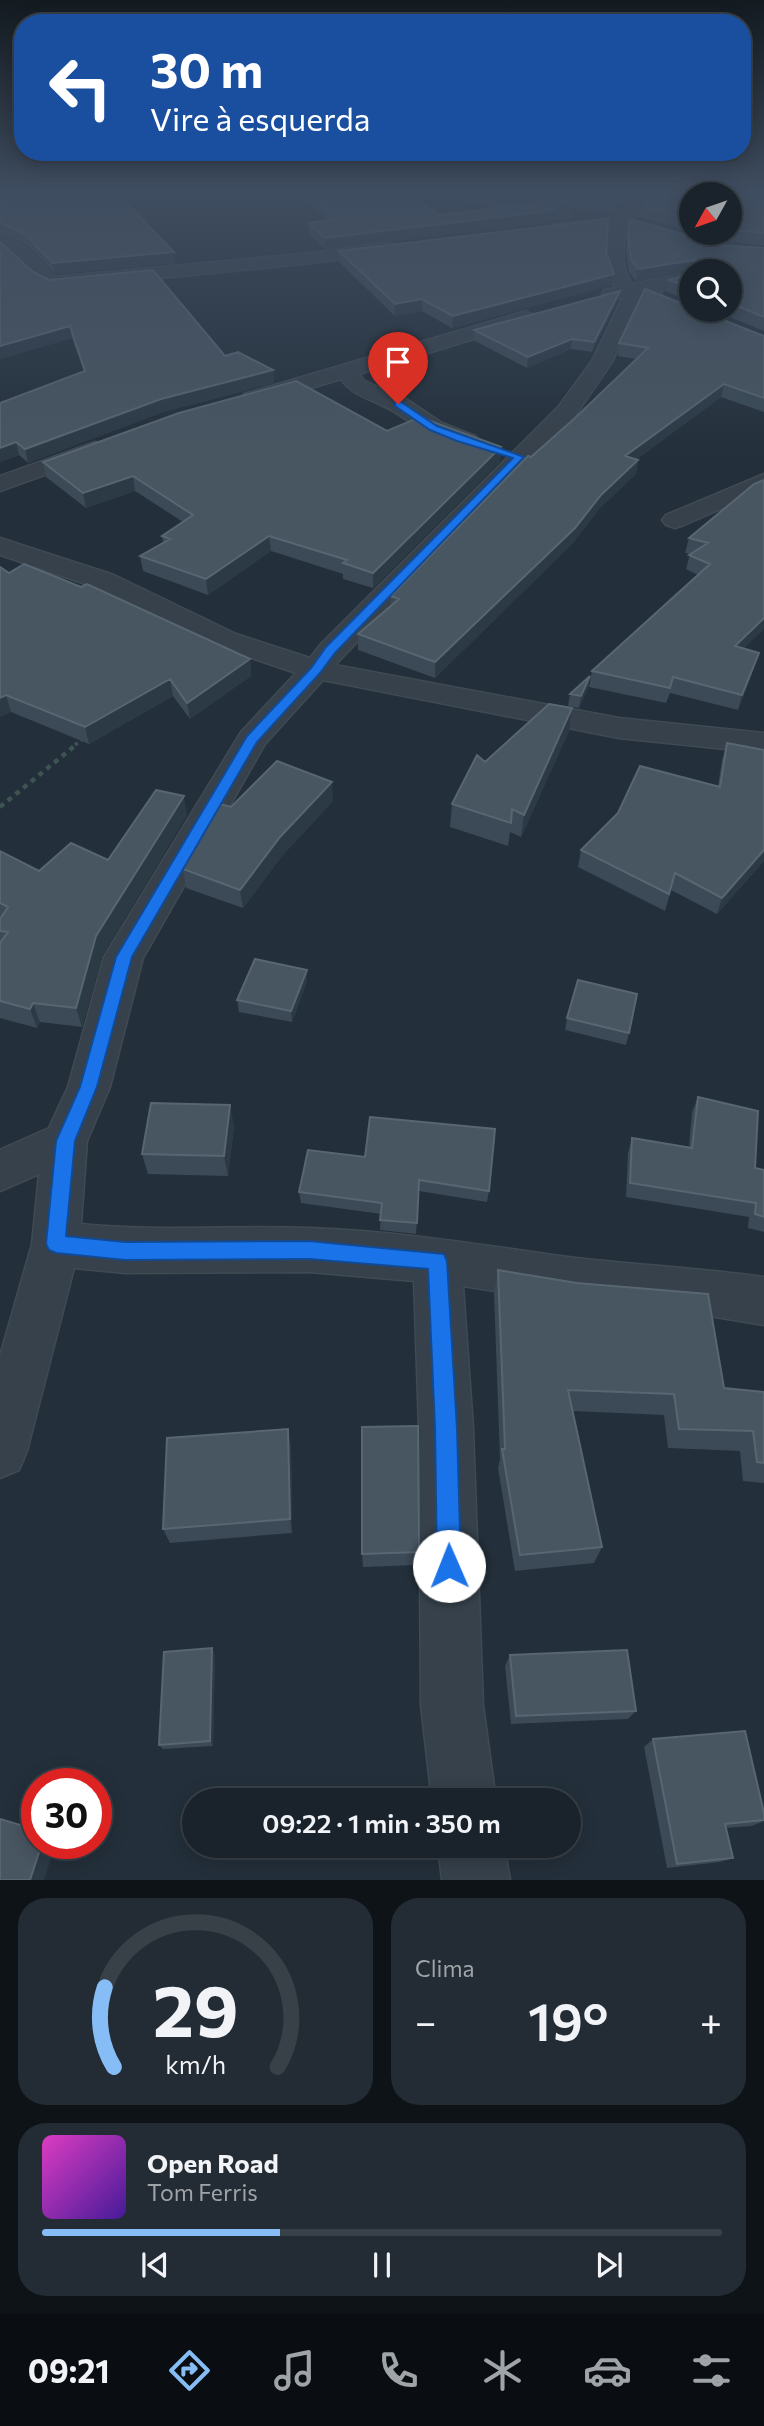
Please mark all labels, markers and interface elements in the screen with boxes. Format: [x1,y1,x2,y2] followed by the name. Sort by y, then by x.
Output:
[150,38,263,98] text: 30 m
[35,42,126,133] icon: left
[150,98,371,138] text: Vire à esquerda
[679,182,742,245] north arrow
[679,182,742,322] map controls
[679,259,742,322] button: search
[368,332,428,404] pin
[379,343,417,381] icon: arrive
[412,1529,486,1603] position arrow
[21,1768,112,1859] speed limit sign: 30
[262,1807,501,1838] text: 09:22 · 1 min · 350 m
[415,1954,475,1982] text: Clima
[153,1964,238,2053] text: 29
[528,1988,608,2052] text: 19°
[415,1997,437,2044] text: −
[700,1997,722,2044] text: +
[165,2049,226,2079] text: km/h
[147,2147,279,2178] text: Open Road
[147,2178,258,2206] text: Tom Ferris
[136,2246,174,2284] icon: previous
[363,2246,401,2284] icon: pause
[590,2246,628,2284] icon: next
[165,2346,214,2395] icon: directions
[270,2346,319,2395] icon: music
[374,2346,423,2395] icon: phone
[478,2346,527,2395] icon: climate
[583,2346,632,2395] icon: car
[687,2346,736,2395] icon: filters
[28,2350,110,2390] text: 09:21

